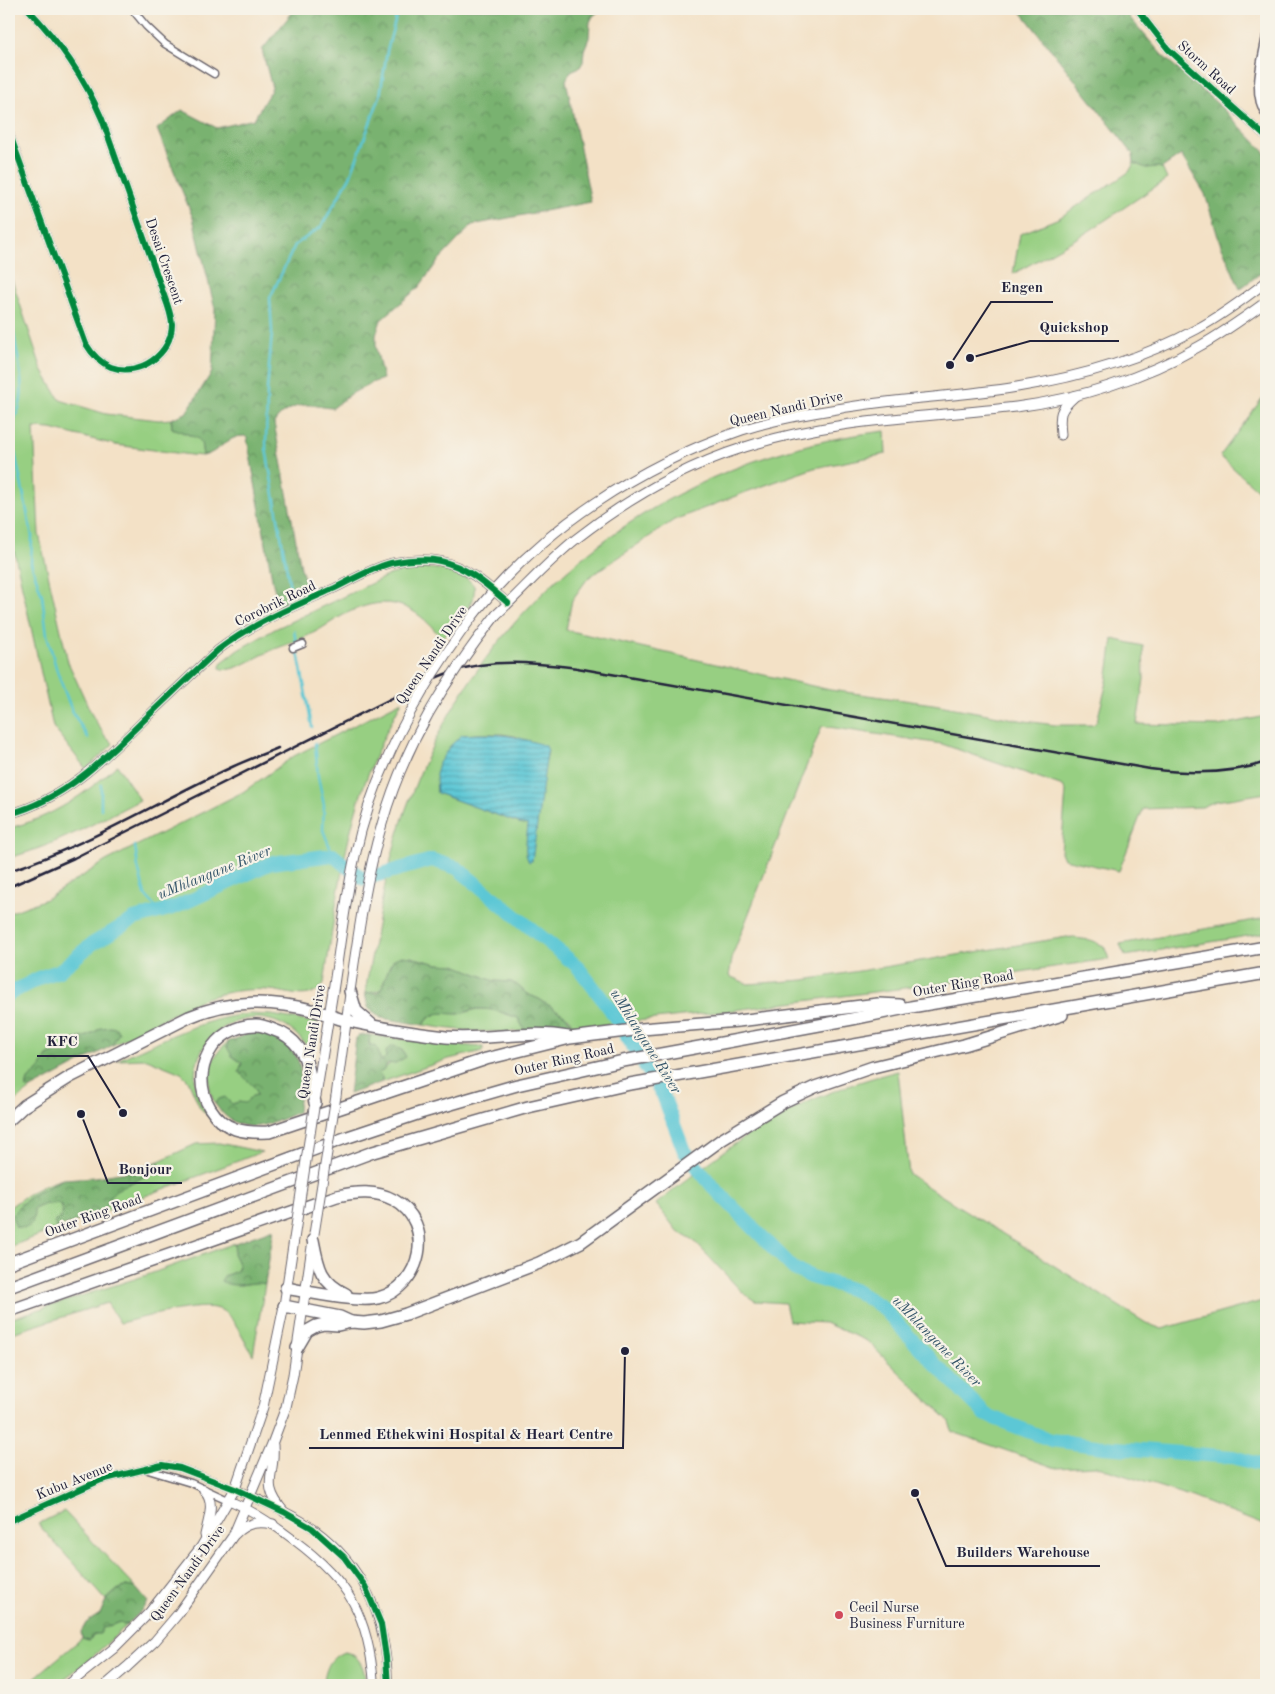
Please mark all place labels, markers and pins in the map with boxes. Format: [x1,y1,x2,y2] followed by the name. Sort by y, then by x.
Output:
[991,272,1053,302] callout: Engen
[1030,311,1119,341] callout: Quickshop
[37,1026,88,1056] callout: KFC
[108,1153,182,1183] callout: Bonjour
[309,1418,623,1448] callout: Lenmed Ethekwini Hospital & Heart Centre
[946,1536,1100,1566] callout: Builders Warehouse
[849,1601,965,1631] place label: Cecil Nurse Business Furniture
[833,1609,845,1621] marker: Cecil Nurse Business Furniture

